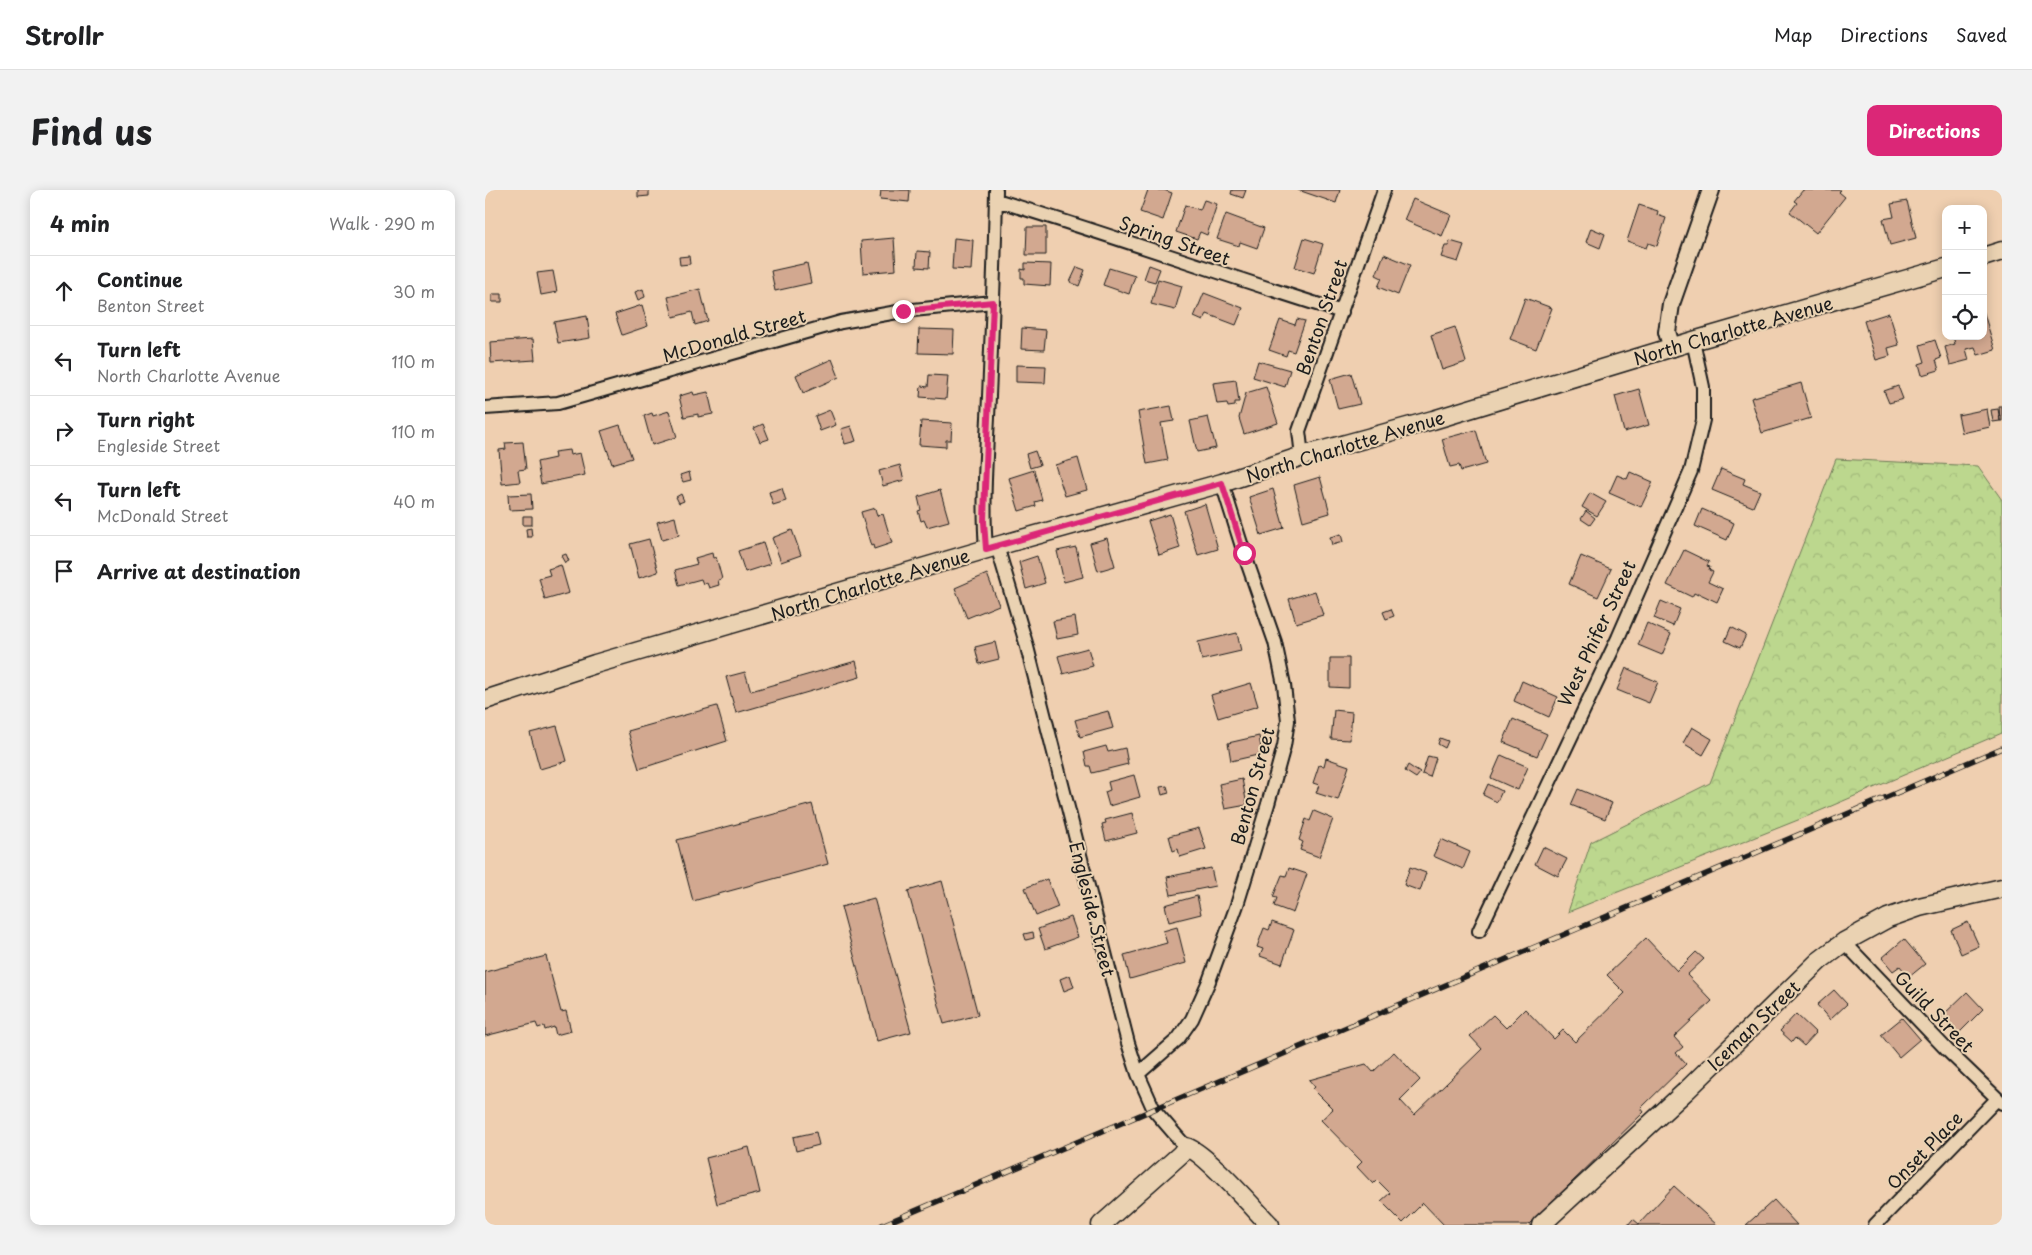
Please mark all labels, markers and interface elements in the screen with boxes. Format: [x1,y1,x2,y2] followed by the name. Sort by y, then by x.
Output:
[25,17,104,53] text: Strollr
[1774,21,1812,48] text: Map
[1840,21,1928,48] text: Directions
[1956,21,2007,48] text: Saved
[30,104,152,157] text: Find us
[1867,105,2002,156] button: Directions
[1942,205,1987,340] map controls
[1942,205,1987,250] button: +
[50,207,110,239] text: 4 min
[1116,208,1234,272] street label: Spring Street
[329,211,435,235] text: Walk · 290 m
[1942,250,1987,295] button: −
[1289,255,1353,379] street label: Benton Street
[97,265,183,293] text: Continue
[50,277,78,305] icon: ahead
[393,279,435,303] text: 30 m
[1630,289,1836,371] street label: North Charlotte Avenue
[97,293,204,317] text: Benton Street
[1942,295,1987,340] button: locate
[892,300,915,323] route end
[659,302,809,368] street label: McDonald Street
[97,335,181,363] text: Turn left
[50,347,78,375] icon: left
[392,349,435,373] text: 110 m
[97,363,280,387] text: North Charlotte Avenue
[1242,403,1448,489] street label: North Charlotte Avenue
[97,405,195,433] text: Turn right
[50,417,78,445] icon: right
[392,419,435,443] text: 110 m
[97,433,220,457] text: Engleside Street
[97,475,181,503] text: Turn left
[50,487,78,515] icon: left
[393,489,435,513] text: 40 m
[97,503,228,527] text: McDonald Street
[767,541,973,627] street label: North Charlotte Avenue
[1233,542,1256,565] route start
[1550,556,1642,710] street label: West Phifer Street
[50,557,78,585] icon: arrive
[97,557,301,585] text: Arrive at destination
[1223,724,1281,848] street label: Benton Street
[1063,839,1123,979] street label: Engleside Street
[1889,964,1981,1058] street label: Guild Street
[1700,973,1806,1076] street label: Iceman Street
[1880,1105,1968,1195] street label: Onset Place

